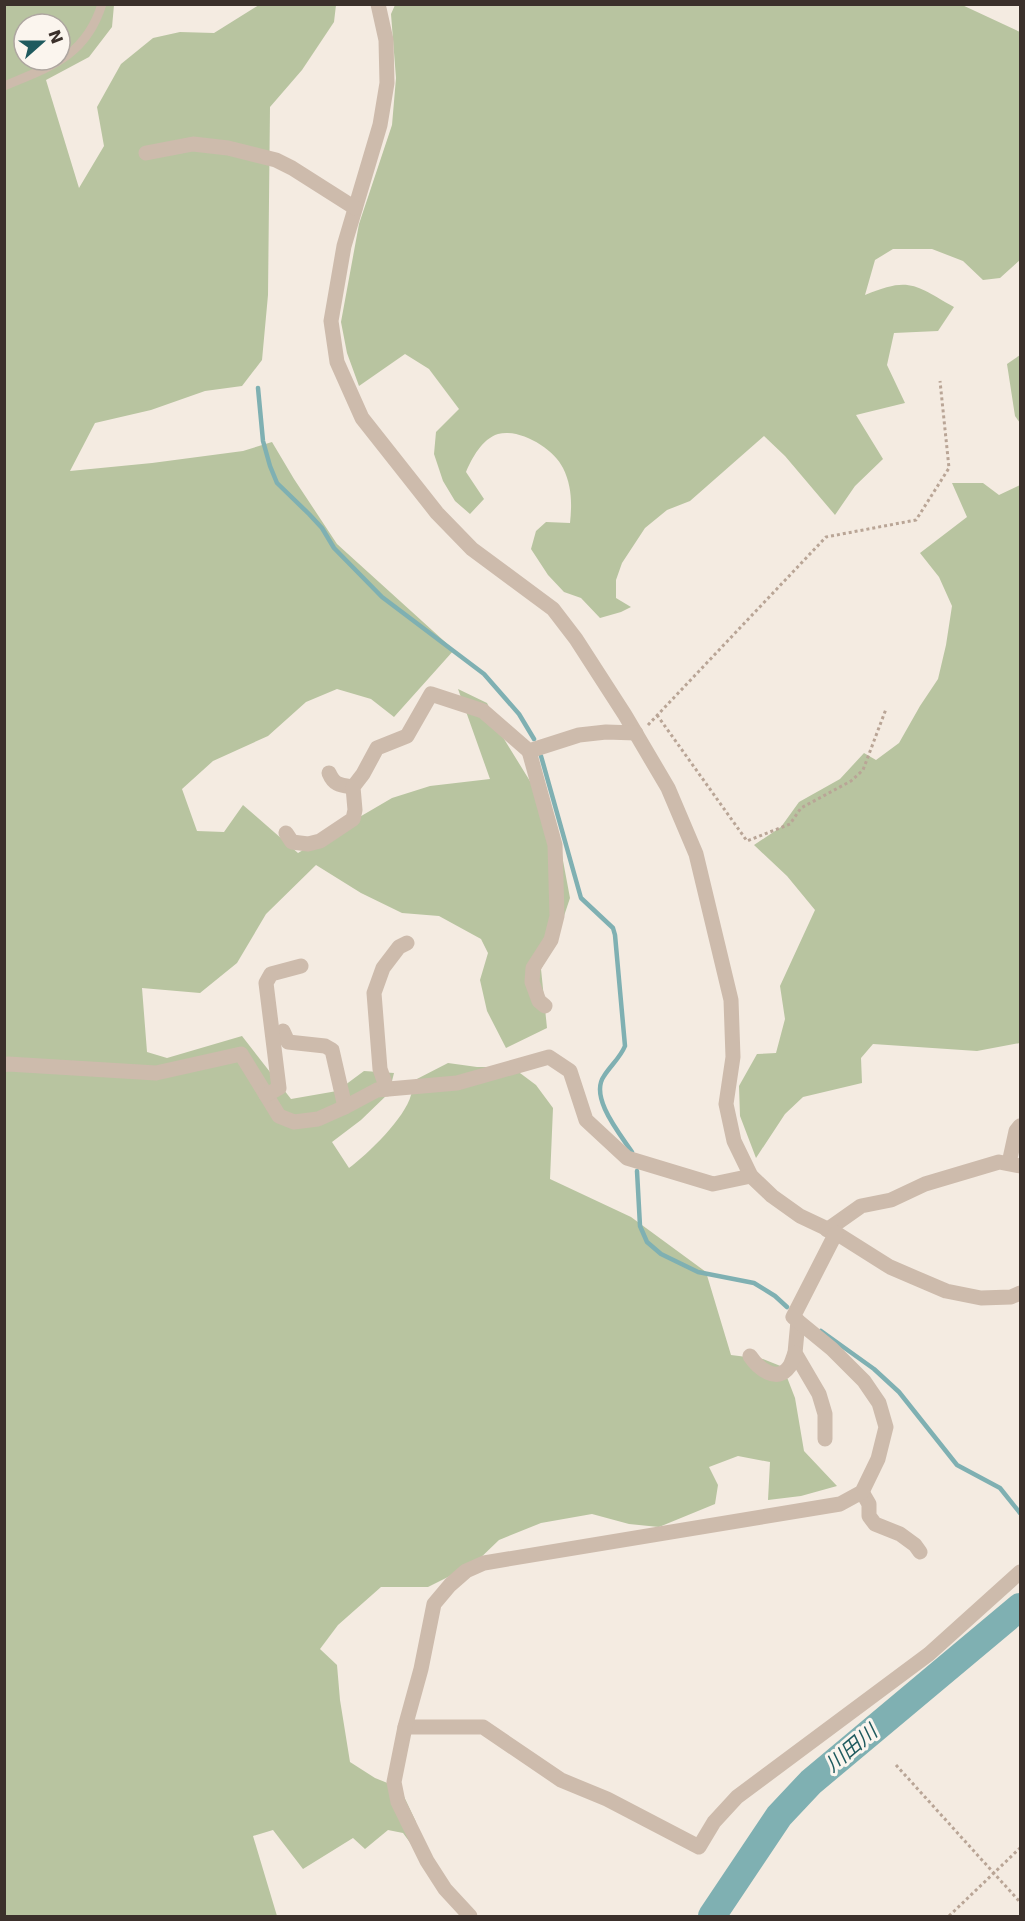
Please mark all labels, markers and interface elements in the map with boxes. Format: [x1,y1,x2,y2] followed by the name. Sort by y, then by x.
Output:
[12,12,72,72] north arrow
[44,27,67,46] text: N
[820,1718,883,1776] water label: 川田川

